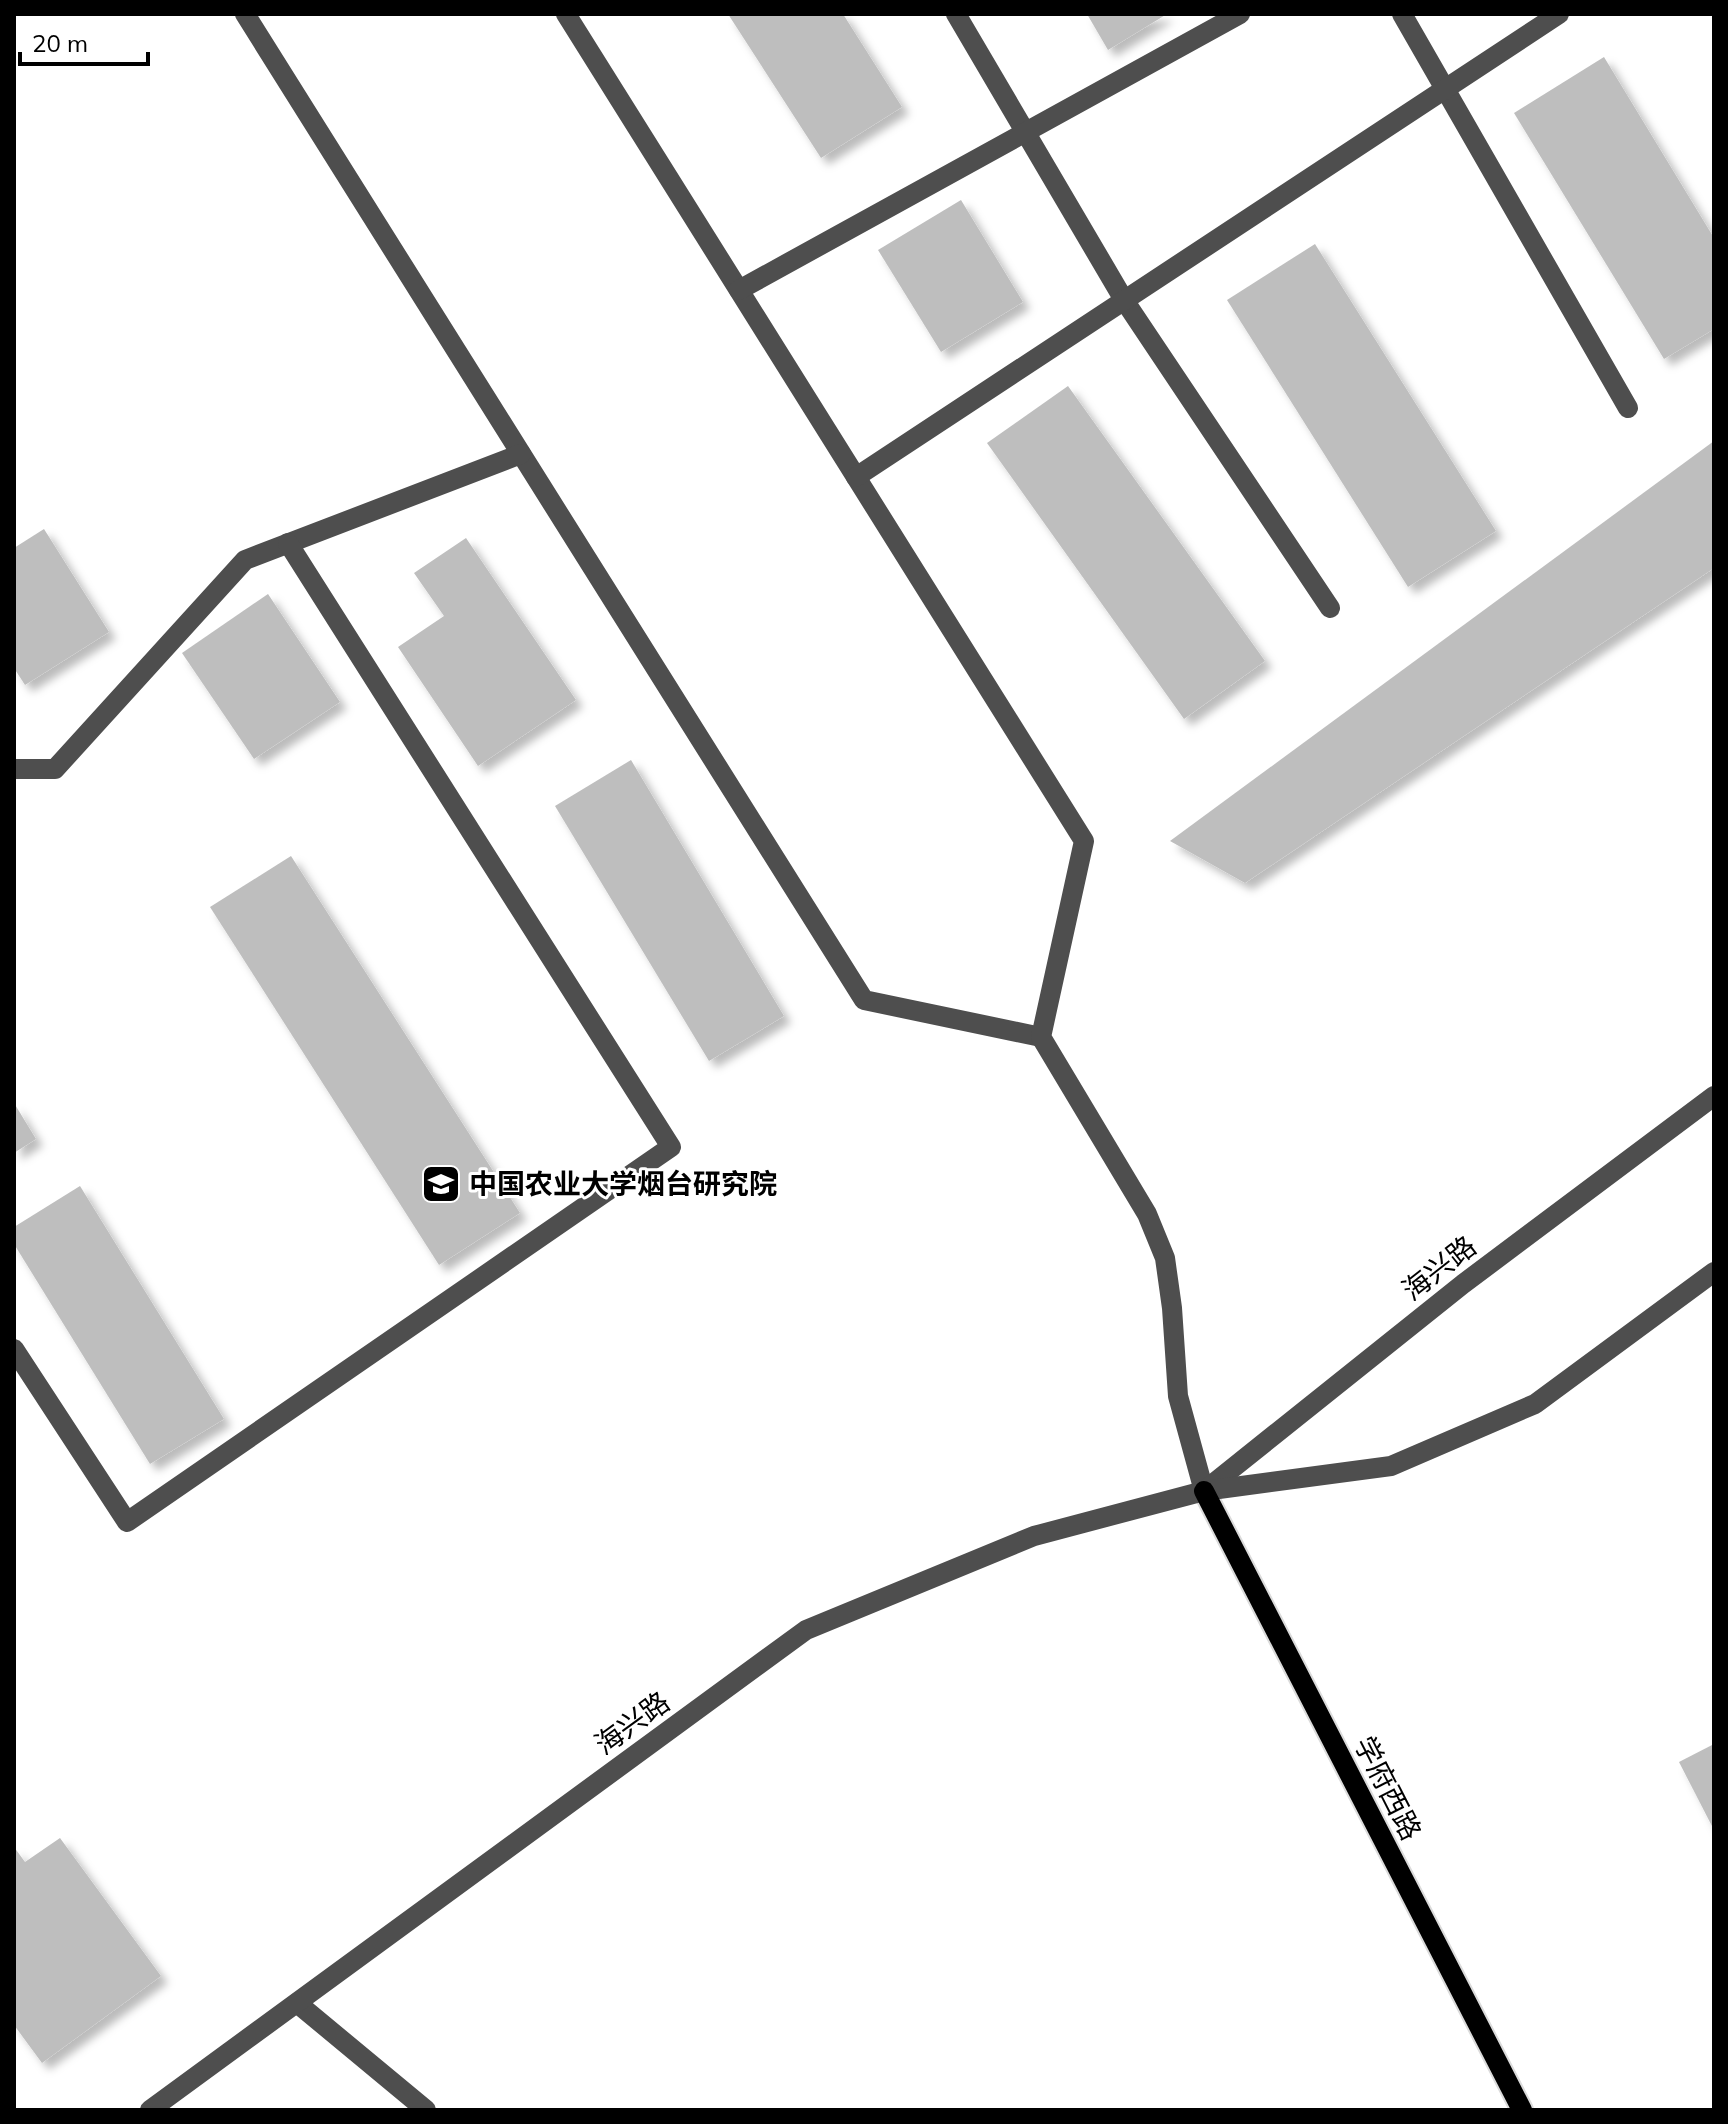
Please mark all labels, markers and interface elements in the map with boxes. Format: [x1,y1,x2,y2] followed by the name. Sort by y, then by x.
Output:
[20,16,148,66] scale bar
[32,28,88,58] text: 20 m
[420,1163,462,1205] school or university icon: 中国农业大学烟台研究院
[469,1166,777,1201] place label: 中国农业大学烟台研究院
[1395,1228,1483,1307] street label: 海兴路
[587,1684,676,1761] street label: 海兴路
[1347,1730,1429,1846] street label: 学府西路

